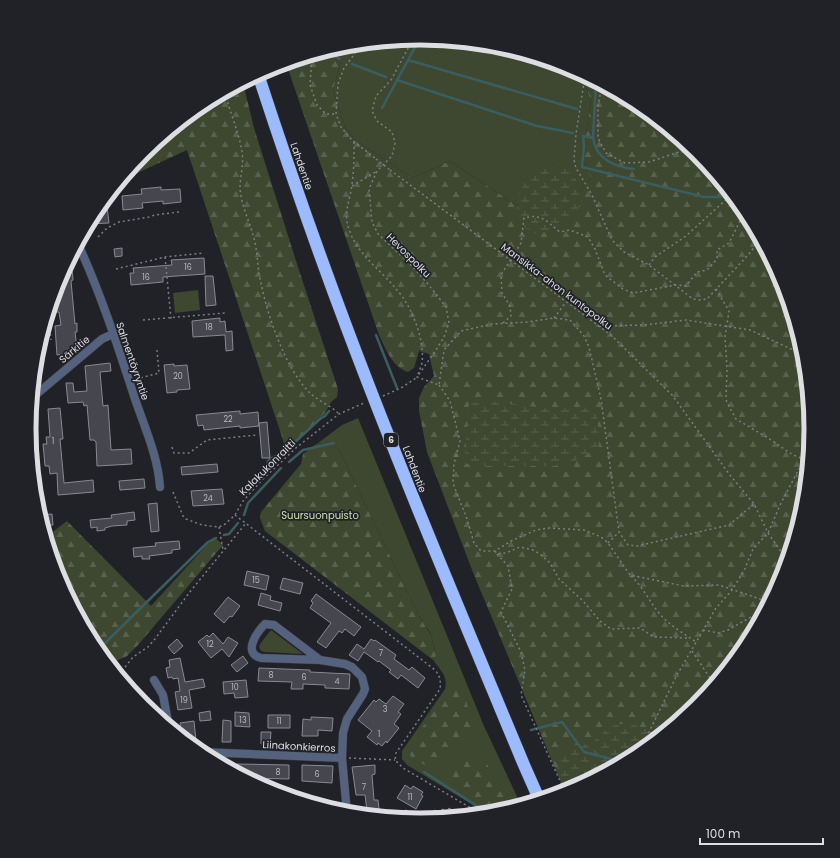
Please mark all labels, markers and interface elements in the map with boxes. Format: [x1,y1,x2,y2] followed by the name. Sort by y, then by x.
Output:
[286,140,317,192] street label: Lahdentie
[383,230,434,281] street label: Hevospolku
[498,240,615,333] street label: Mansikka-ahon kuntopolku
[184,262,192,273] house number: 16
[142,272,150,283] house number: 16
[112,320,153,402] street label: Salmentöyryntie
[205,322,213,333] house number: 18
[56,332,93,367] street label: Särkitie
[173,371,183,382] house number: 20
[223,414,233,425] house number: 22
[384,433,398,447] road number: 6
[52,436,54,447] house number: 1
[236,436,299,499] street label: Kalakukonraitti
[399,444,430,495] street label: Lahdentie
[203,493,213,504] house number: 24
[281,508,359,523] park label: Suursuonpuisto
[252,575,260,586] house number: 15
[206,639,214,650] house number: 12
[379,648,384,659] house number: 7
[268,670,274,681] house number: 8
[301,672,307,683] house number: 6
[334,676,340,687] house number: 4
[231,682,239,693] house number: 10
[180,695,188,706] house number: 19
[383,704,388,715] house number: 3
[239,715,247,726] house number: 13
[276,716,282,727] house number: 11
[378,729,380,740] house number: 1
[262,737,336,756] street label: Liinakonkierros
[275,767,281,778] house number: 8
[314,769,320,780] house number: 6
[362,782,367,793] house number: 7
[407,792,413,803] house number: 11
[700,820,823,846] scale bar
[706,825,740,842] text: 100 m

